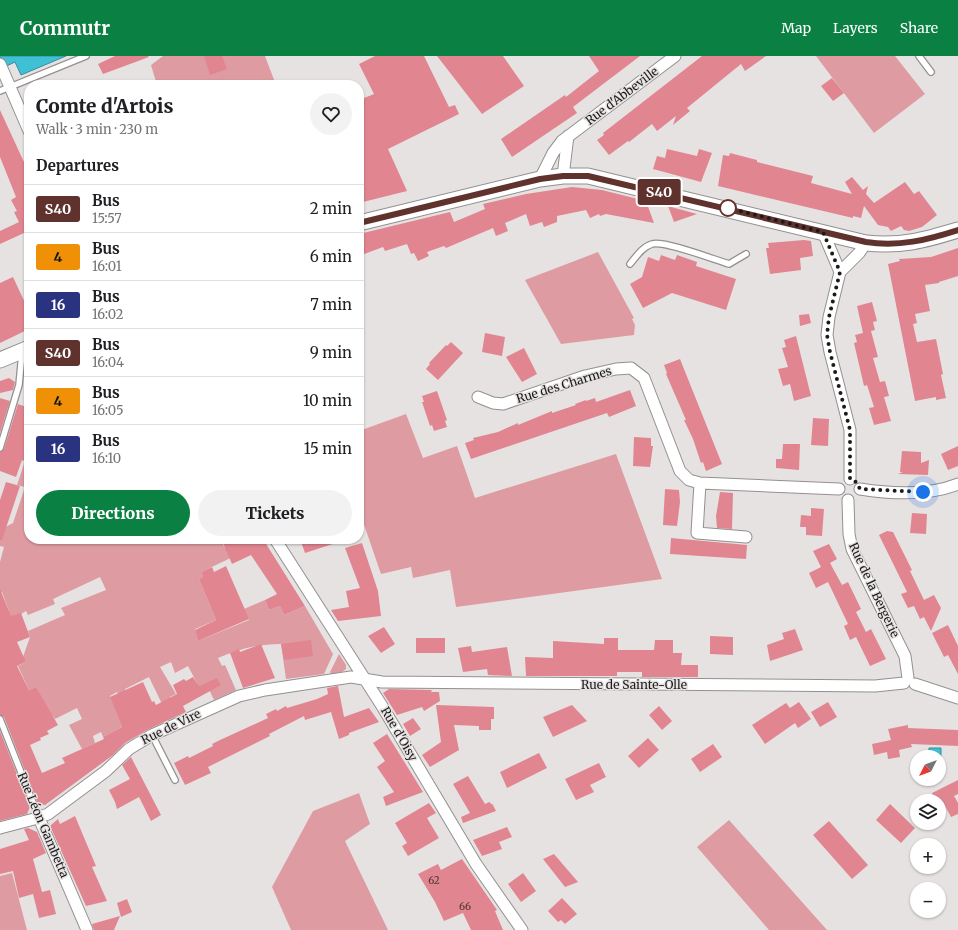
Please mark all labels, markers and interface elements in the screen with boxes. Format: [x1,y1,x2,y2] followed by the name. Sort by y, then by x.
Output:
[20,16,110,40] text: Commutr
[781,19,811,37] text: Map
[833,19,878,37] text: Layers
[900,19,938,37] text: Share
[582,63,661,128] street label: Rue d'Abbeville
[310,93,352,135] button: heart
[36,94,173,118] text: Comte d'Artois
[36,121,158,138] text: Walk · 3 min · 230 m
[36,156,119,175] text: Departures
[636,179,682,205] line badge: S40
[646,183,672,201] text: S40
[92,191,120,210] text: Bus
[310,199,352,218] text: 2 min
[719,199,737,217] unlabelled marker
[45,200,71,218] text: S40
[92,210,122,227] text: 15:57
[92,239,120,258] text: Bus
[310,247,352,266] text: 6 min
[54,248,62,266] text: 4
[92,258,122,275] text: 16:01
[92,287,120,306] text: Bus
[310,295,352,314] text: 7 min
[51,296,65,314] text: 16
[92,306,124,323] text: 16:02
[92,335,120,354] text: Bus
[310,343,352,362] text: 9 min
[45,344,71,362] text: S40
[92,354,124,371] text: 16:04
[514,363,613,406] street label: Rue des Charmes
[92,383,120,402] text: Bus
[303,391,352,410] text: 10 min
[54,392,62,410] text: 4
[92,402,124,419] text: 16:05
[92,431,120,450] text: Bus
[304,439,352,458] text: 15 min
[51,440,65,458] text: 16
[92,450,121,467] text: 16:10
[913,482,933,502] your location
[36,490,190,536] button: Directions
[198,490,352,536] button: Tickets
[846,540,903,640] street label: Rue de la Bergerie
[581,677,687,692] street label: Rue de Sainte-Olle
[378,704,421,764] street label: Rue d'Oisy
[139,706,203,747] street label: Rue de Vire
[910,750,946,786] north arrow
[910,750,946,918] map controls
[14,770,73,880] street label: Rue Léon Gambetta
[910,794,946,830] button: layers
[910,838,946,874] button: +
[428,874,440,887] house number: 62
[910,882,946,918] button: −
[459,900,471,913] house number: 66

